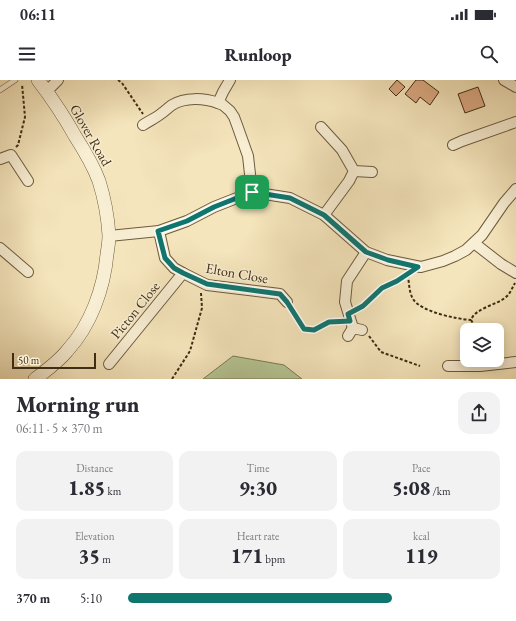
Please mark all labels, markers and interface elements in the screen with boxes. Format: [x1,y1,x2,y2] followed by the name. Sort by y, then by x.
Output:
[20,5,56,24] text: 06:11
[16,43,38,65] icon: menu
[224,43,292,66] text: Runloop
[478,43,500,65] icon: search
[66,101,116,170] street label: Glover Road
[235,175,269,209] pin
[241,181,263,203] icon: arrive
[204,259,270,287] street label: Elton Close
[106,277,164,342] street label: Picton Close
[460,323,504,367] map controls
[460,323,504,367] button: layers
[12,351,96,370] scale bar
[18,353,39,367] text: 50 m
[16,390,140,419] text: Morning run
[458,392,500,434] button: share
[16,420,103,437] text: 06:11 · 5 × 370 m
[76,461,113,475] text: Distance
[247,461,269,475] text: Time
[412,461,431,475] text: Pace
[68,475,105,501] text: 1.85
[239,475,277,501] text: 9:30
[392,475,430,501] text: 5:08
[105,484,121,498] text: km
[430,484,451,498] text: /km
[75,529,114,543] text: Elevation
[237,529,279,543] text: Heart rate
[413,529,430,543] text: kcal
[78,543,100,569] text: 35
[231,543,263,569] text: 171
[405,543,438,569] text: 119
[100,552,111,566] text: m
[263,552,285,566] text: bpm
[16,590,50,607] text: 370 m
[80,590,102,607] text: 5:10

